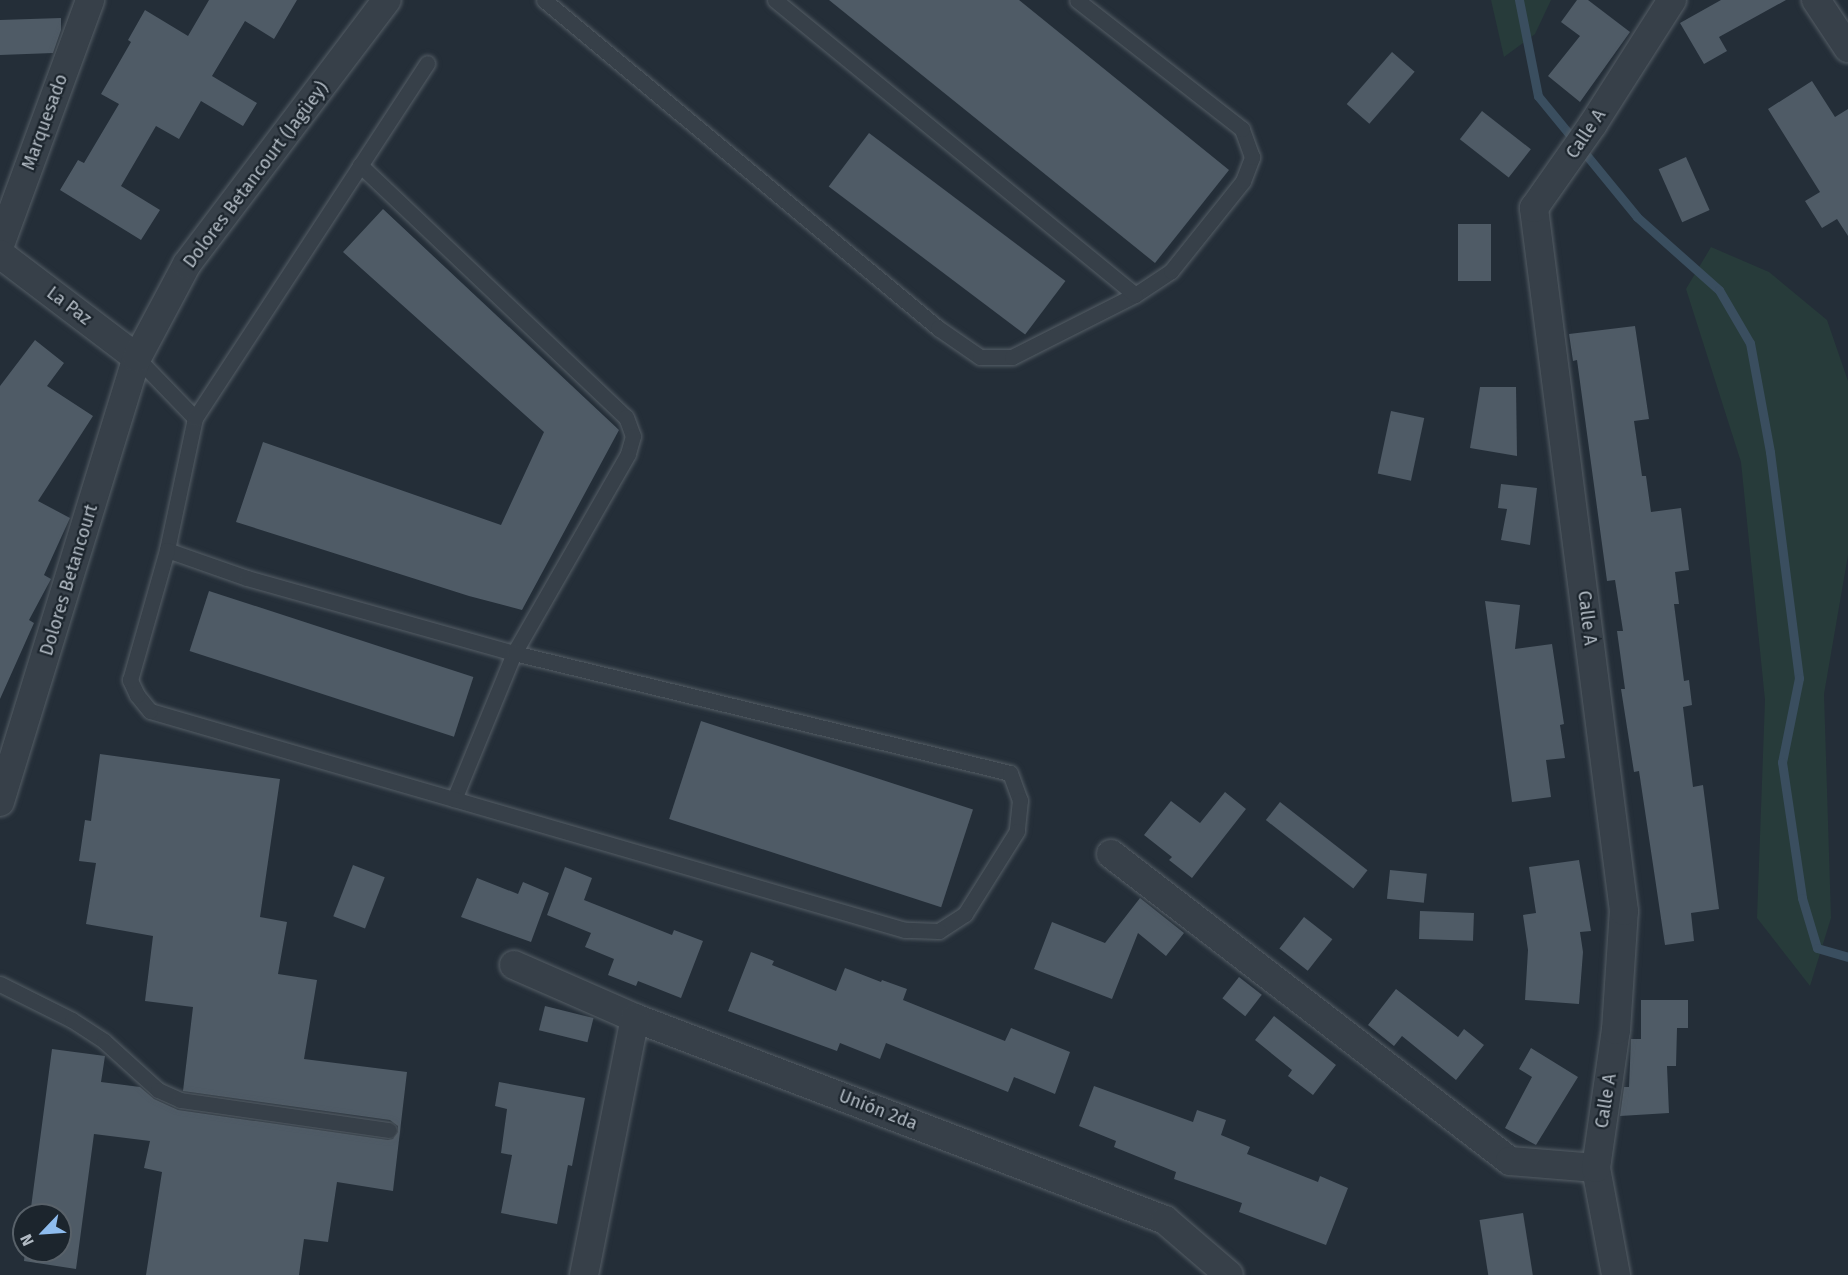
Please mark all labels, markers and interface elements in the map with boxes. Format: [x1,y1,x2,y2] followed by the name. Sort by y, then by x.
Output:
[18,71,72,173] street label: Marquesado
[179,78,333,272] street label: Dolores Betancourt (Jagüey)
[1562,105,1610,163] street label: Calle A
[42,282,96,330] street label: La Paz
[36,502,102,658] street label: Dolores Betancourt
[1573,589,1601,647] street label: Calle A
[1591,1072,1621,1130] street label: Calle A
[836,1085,920,1135] street label: Unión 2da
[12,1203,72,1263] north arrow
[16,1231,38,1249] text: N

